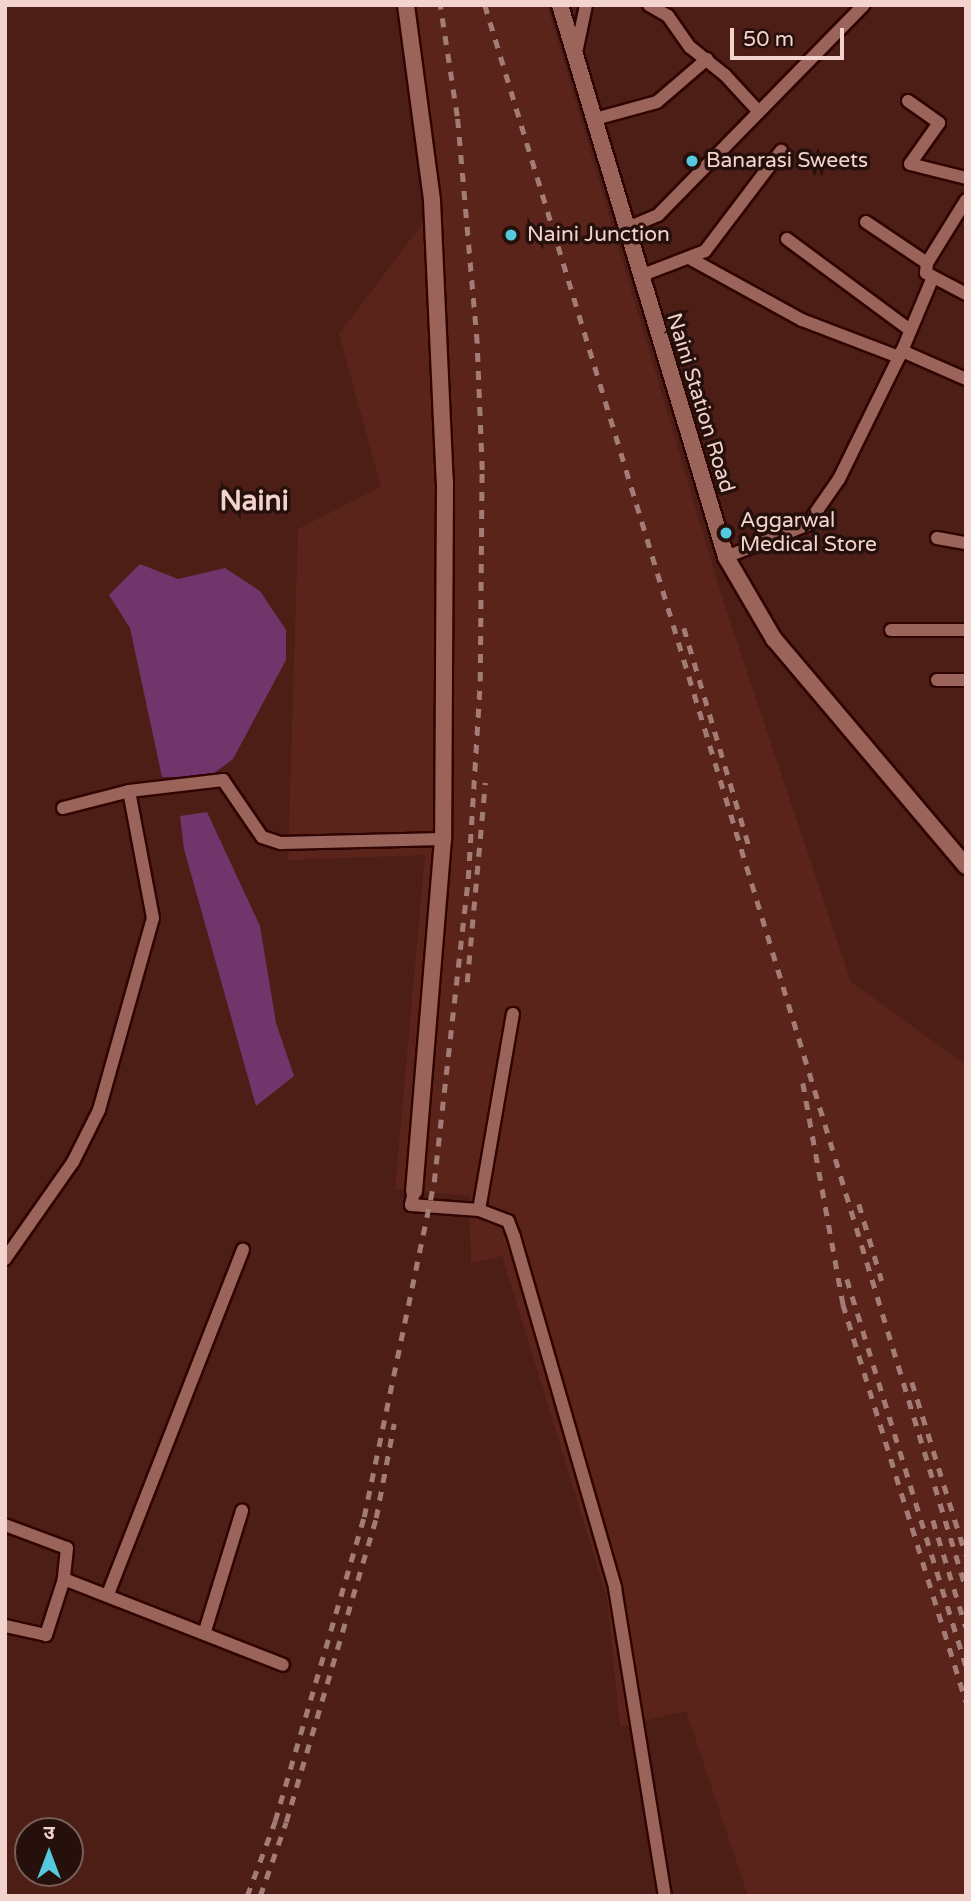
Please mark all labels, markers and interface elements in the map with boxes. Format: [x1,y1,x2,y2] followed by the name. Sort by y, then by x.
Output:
[733,14,847,58] scale bar
[743,27,794,52] text: 50 m
[706,148,868,174] place label: Banarasi Sweets
[684,153,700,169] marker: Banarasi Sweets
[527,222,670,248] place label: Naini Junction
[501,225,521,245] marker: Naini Junction
[661,310,739,496] street label: Naini Station Road
[219,484,289,518] district label: Naini
[740,508,877,558] place label: Aggarwal Medical Store
[718,525,734,541] marker: Aggarwal Medical Store
[14,1817,84,1887] north arrow
[43,1822,55,1844] text: उ

